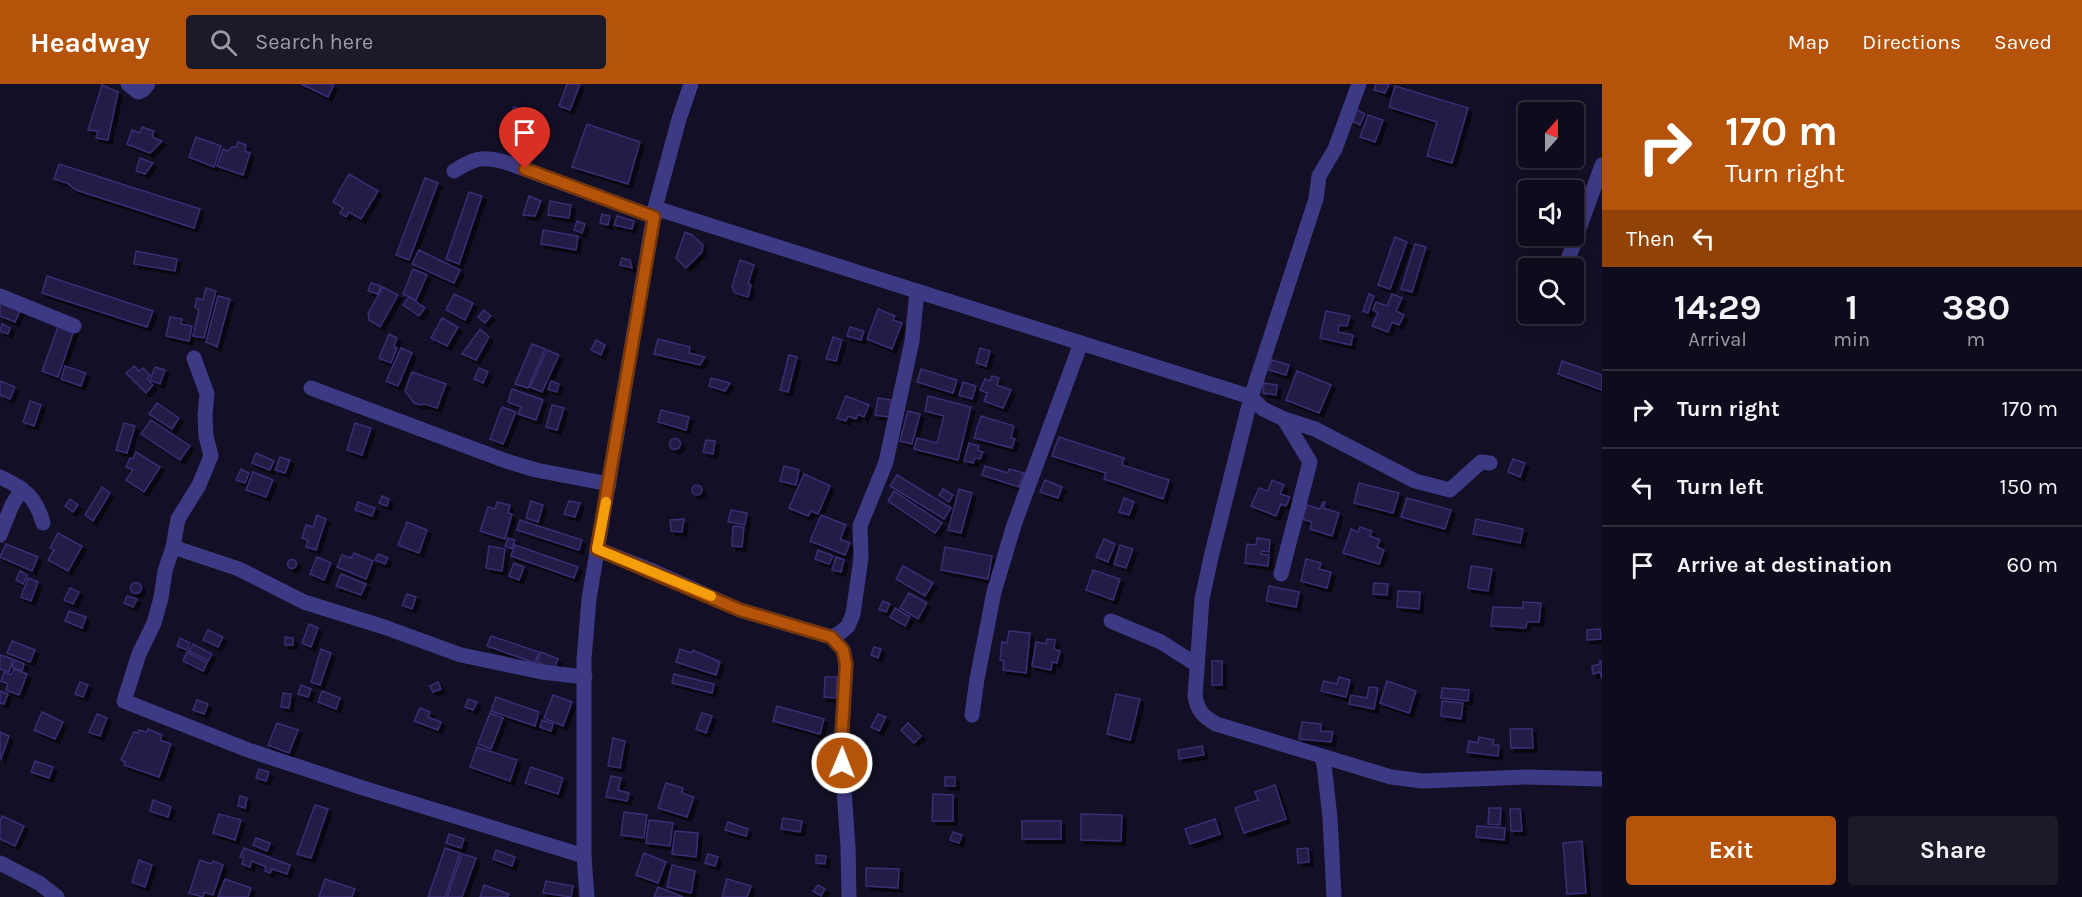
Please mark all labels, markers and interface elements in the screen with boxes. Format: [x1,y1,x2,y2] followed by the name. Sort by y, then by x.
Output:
[186,15,606,69] search box
[30,26,150,59] text: Headway
[207,26,240,59] icon: search
[255,29,373,55] text: Search here
[1788,30,1829,54] text: Map
[1862,30,1961,54] text: Directions
[1994,30,2052,54] text: Saved
[1518,102,1584,168] north arrow
[1518,102,1584,324] map controls
[1725,106,1838,156] text: 170 m
[499,107,550,169] pin
[1626,108,1704,186] icon: right
[508,116,541,149] icon: arrive
[1725,157,1845,189] text: Turn right
[1518,180,1584,246] button: sound
[1687,222,1720,255] icon: left
[1626,226,1675,252] text: Then
[1518,258,1584,324] button: search
[1674,286,1761,328] text: 14:29
[1845,286,1858,328] text: 1
[1942,286,2010,328] text: 380
[1688,328,1747,351] text: Arrival
[1833,328,1870,351] text: min
[1967,328,1985,351] text: m
[1626,393,1659,426] icon: right
[1677,396,1780,422] text: Turn right
[2002,396,2058,422] text: 170 m
[1626,471,1659,504] icon: left
[1677,474,1764,500] text: Turn left
[1999,474,2058,500] text: 150 m
[1626,549,1659,582] icon: arrive
[1677,552,1892,578] text: Arrive at destination
[2007,552,2058,578] text: 60 m
[810,731,874,795] position arrow
[1626,816,1836,885] button: Exit
[1848,816,2058,885] button: Share

